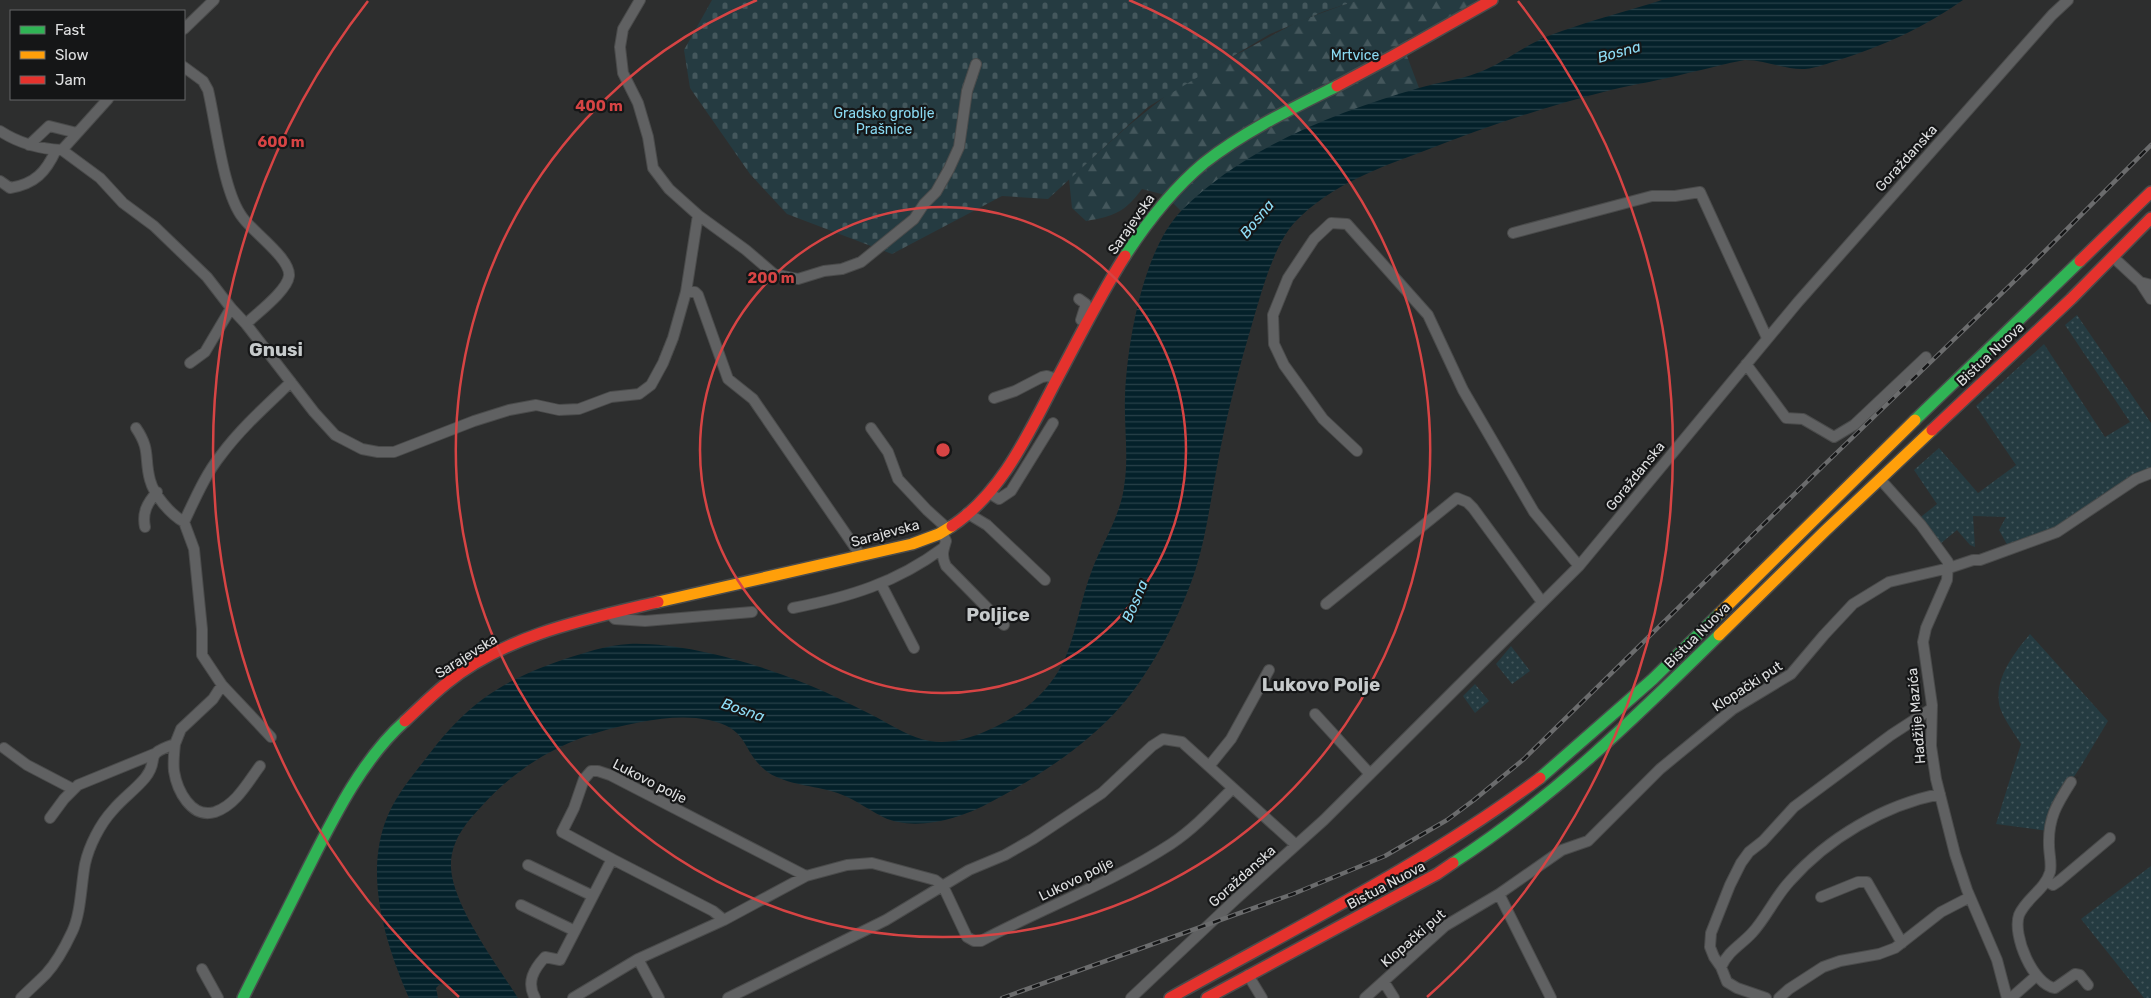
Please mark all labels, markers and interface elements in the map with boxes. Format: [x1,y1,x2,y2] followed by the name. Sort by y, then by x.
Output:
[10,10,185,100] legend
[55,21,85,39] text: Fast
[1595,37,1643,67] water label: Bosna
[55,46,88,64] text: Slow
[1331,47,1379,64] park label: Mrtvice
[55,71,86,89] text: Jam
[575,97,623,115] text: 400 m
[834,105,935,138] park label: Gradsko groblje Prašnice
[1872,121,1941,195] street label: Goraždanska
[257,133,305,151] text: 600 m
[1104,191,1158,258] street label: Sarajevska
[1236,196,1278,242] water label: Bosna
[747,269,795,287] text: 200 m
[1953,319,2028,390] street label: Bistua Nuova
[249,338,303,361] district label: Gnusi
[1602,438,1668,514] street label: Goraždanska
[934,441,952,459] centre of rings
[849,516,921,551] street label: Sarajevska
[1118,577,1152,625] water label: Bosna
[1661,599,1734,672] street label: Bistua Nuova
[966,603,1030,626] district label: Poljice
[432,631,501,682] street label: Sarajevska
[1709,657,1786,715] street label: Klopački put
[1904,667,1929,765] street label: Hadžije Mazića
[1262,673,1380,696] district label: Lukovo Polje
[719,694,767,726] water label: Bosna
[610,756,690,807] street label: Lukovo polje
[1205,842,1279,911] street label: Goraždanska
[1036,854,1116,905] street label: Lukovo polje
[1344,858,1428,913] street label: Bistua Nuova
[1378,905,1449,971] street label: Klopački put

